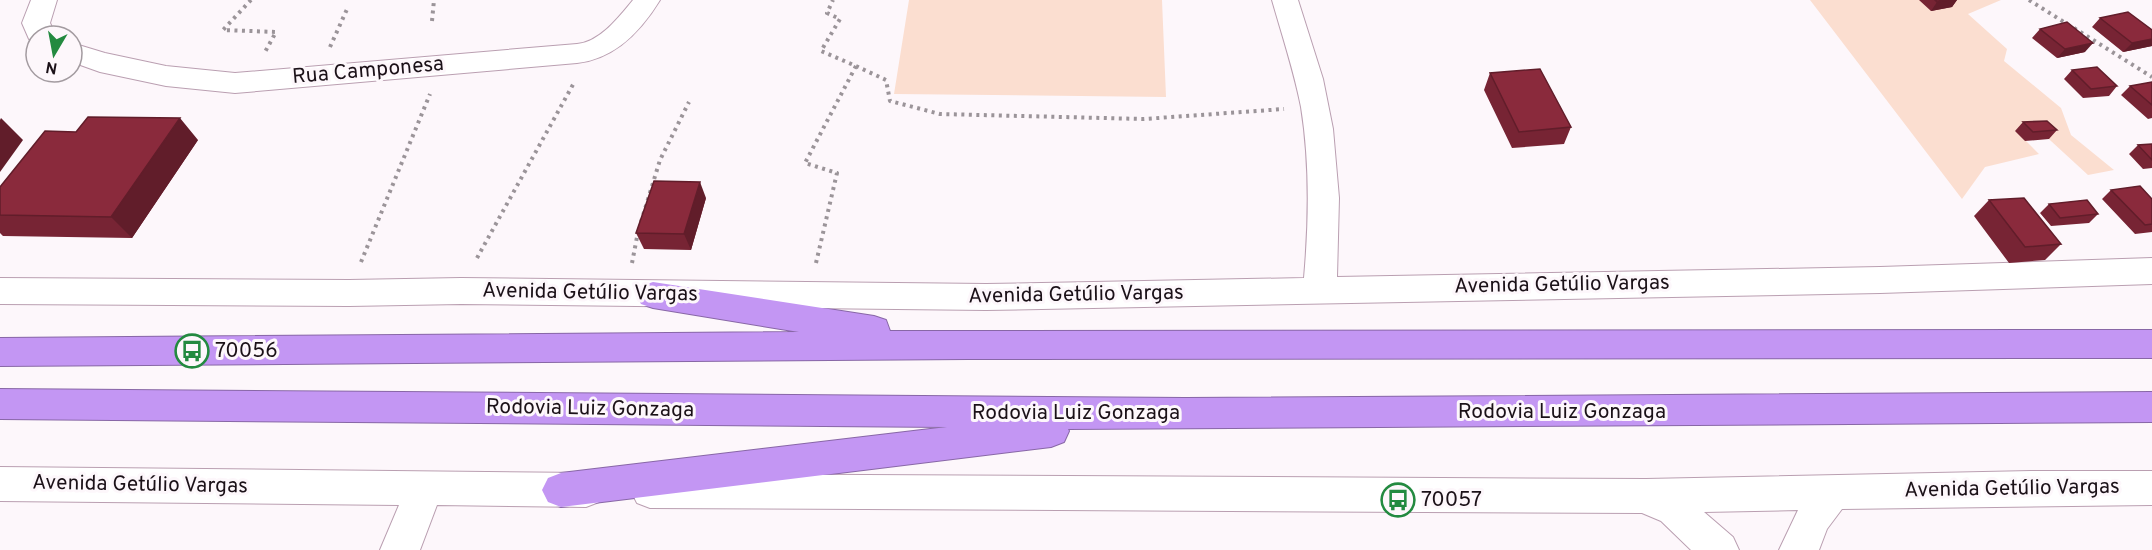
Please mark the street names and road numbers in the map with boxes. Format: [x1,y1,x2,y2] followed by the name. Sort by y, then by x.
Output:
[291,51,445,91] street label: Rua Camponesa
[1454,270,1670,300] street label: Avenida Getúlio Vargas
[482,278,698,308] street label: Avenida Getúlio Vargas
[968,280,1184,310] street label: Avenida Getúlio Vargas
[486,394,694,424] street label: Rodovia Luiz Gonzaga
[1458,399,1666,426] street label: Rodovia Luiz Gonzaga
[972,400,1180,427] street label: Rodovia Luiz Gonzaga
[32,470,248,500] street label: Avenida Getúlio Vargas
[1904,474,2120,504] street label: Avenida Getúlio Vargas

